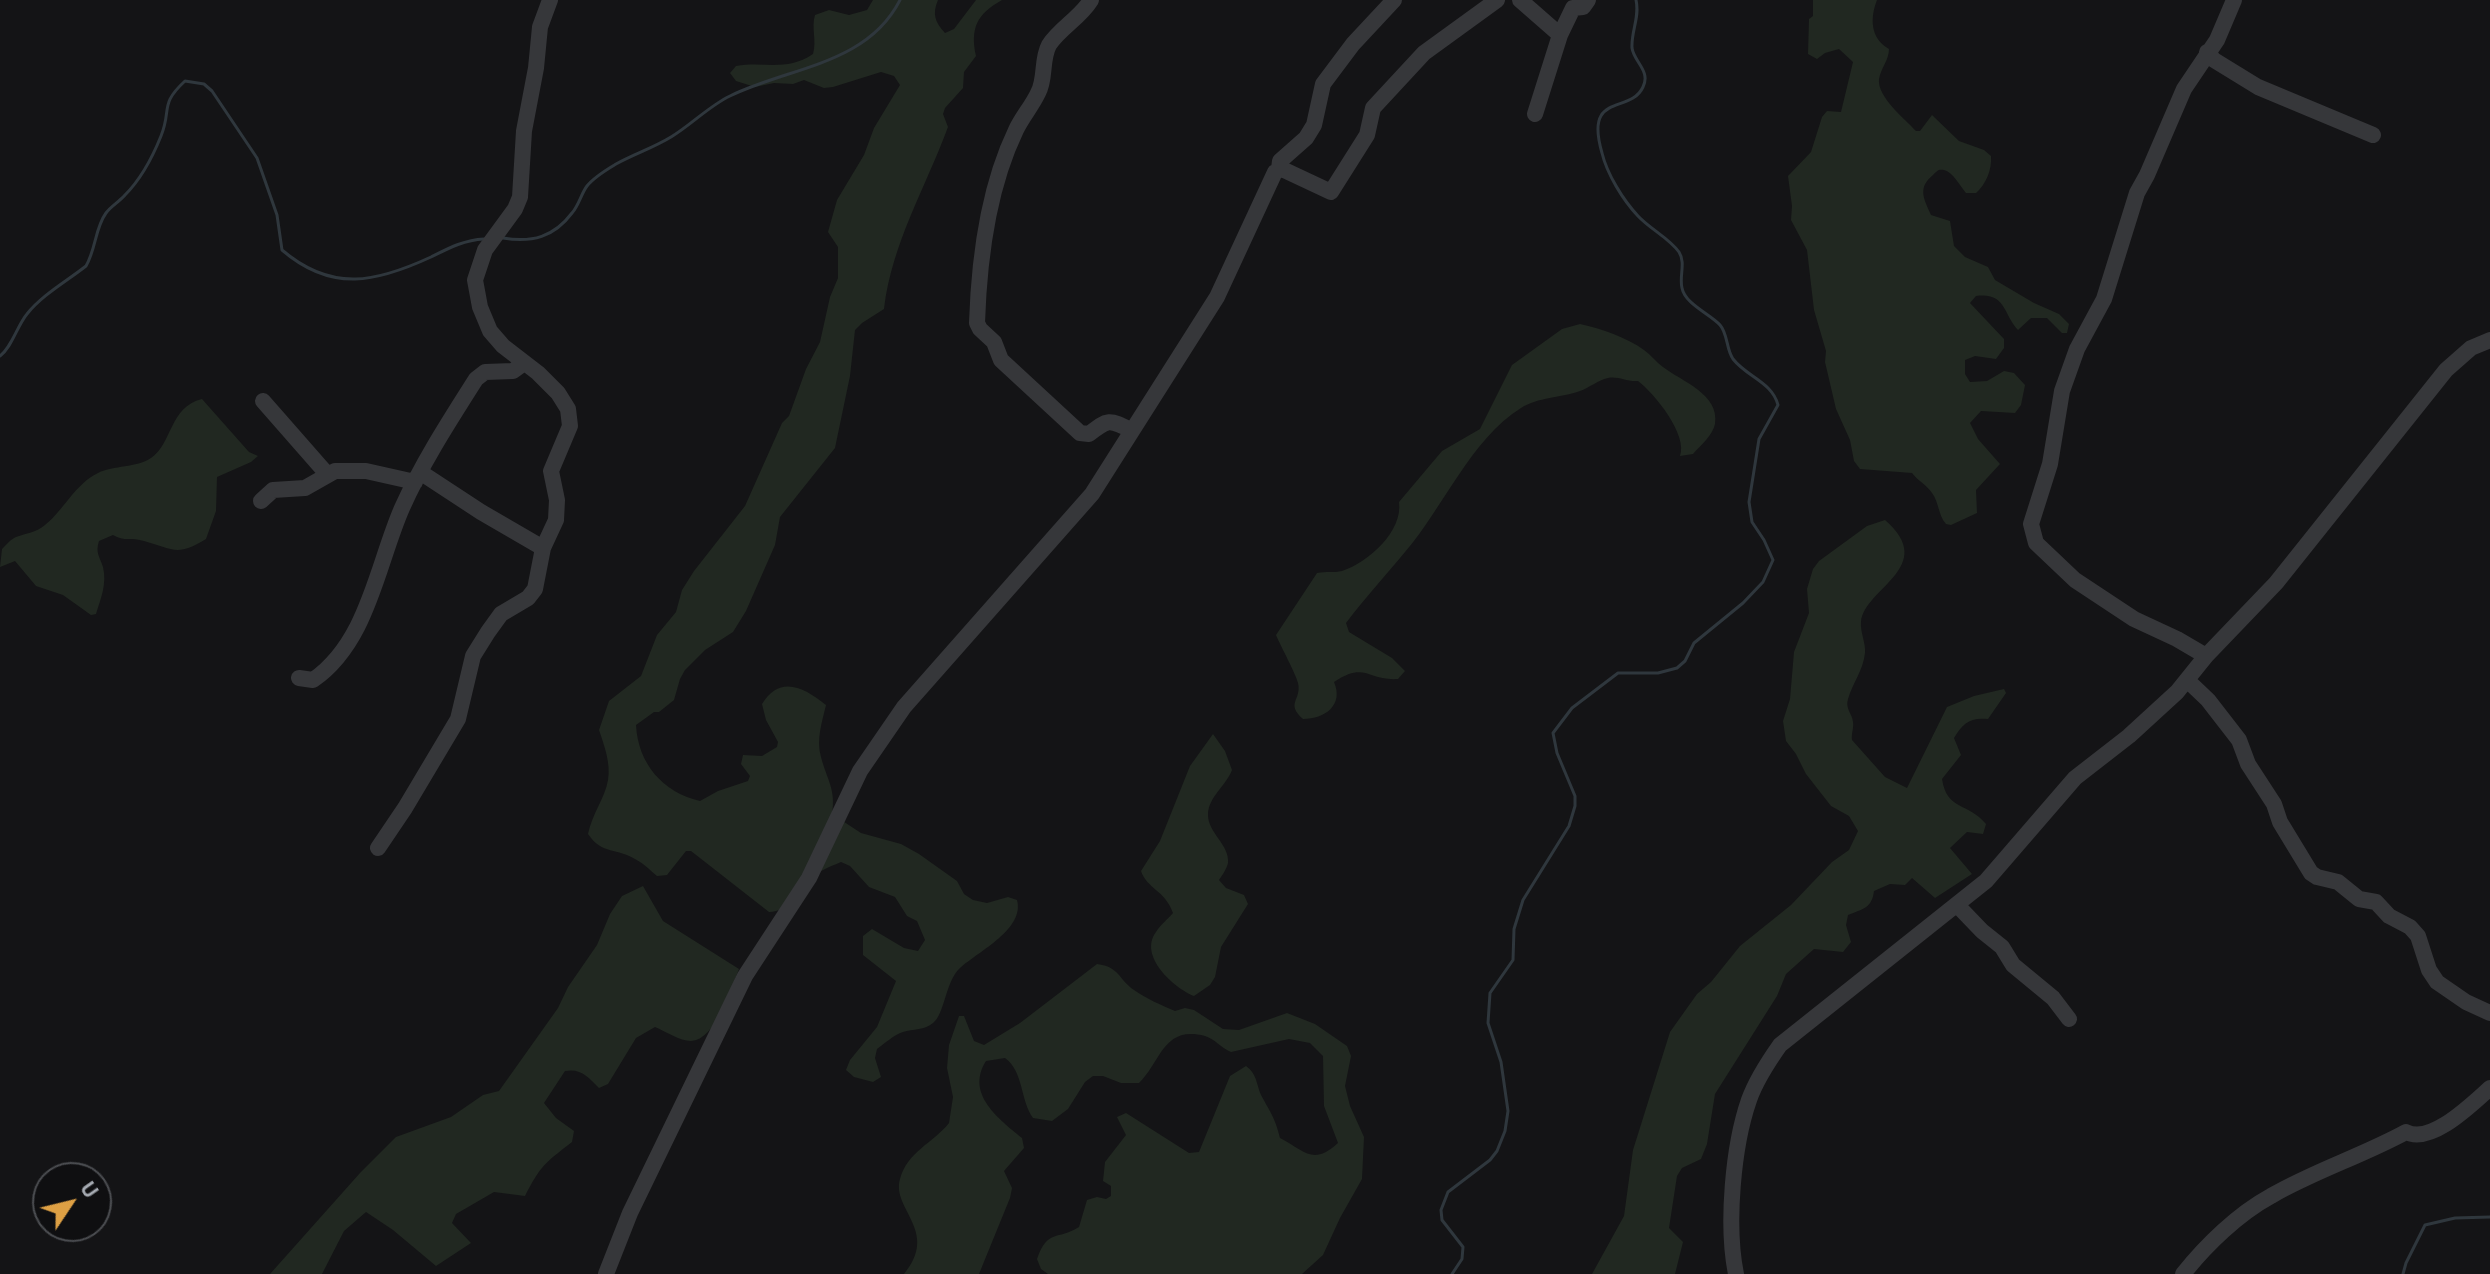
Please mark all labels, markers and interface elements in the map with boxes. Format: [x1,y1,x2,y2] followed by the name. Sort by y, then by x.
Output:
[32,1162,112,1242] north arrow
[75,1176,105,1203] text: U

